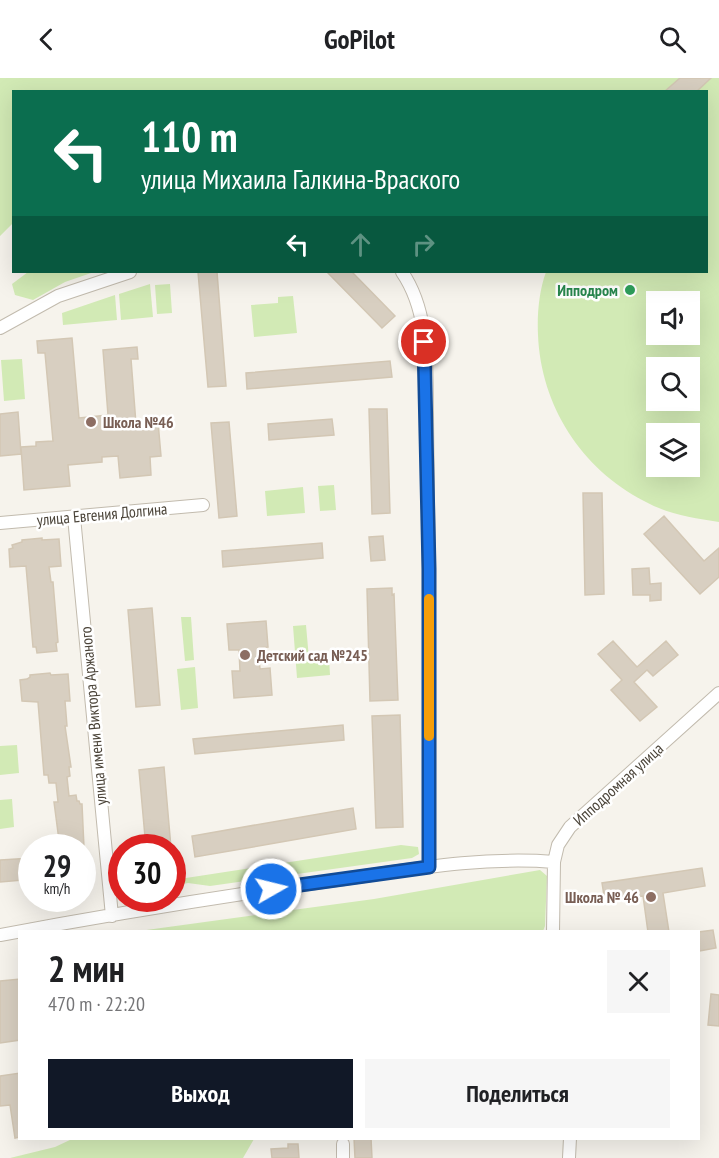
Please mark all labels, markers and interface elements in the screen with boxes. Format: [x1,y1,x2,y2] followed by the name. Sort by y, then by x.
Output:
[324,22,395,56] text: GoPilot
[30,23,63,56] icon: back
[656,23,689,56] icon: search
[141,109,238,164] text: 110 m
[42,114,120,192] icon: left
[141,162,460,196] text: улица Михаила Галкина-Враского
[281,228,314,261] icon: left
[344,228,377,261] icon: ahead
[407,228,440,261] icon: right
[557,280,618,300] place label: Ипподром
[623,283,637,297] marker: Ипподром
[646,291,700,477] map controls
[646,291,700,345] button: sound
[398,316,449,367] pin
[407,325,440,358] icon: arrive
[646,357,700,411] button: search
[103,412,174,432] place label: Школа №46
[84,415,98,429] marker: Школа №46
[646,423,700,477] button: layers
[36,498,168,530] street label: улица Евгения Долгина
[75,626,111,806] street label: улица имени Виктора Аржаного
[257,645,368,665] place label: Детский сад №245
[238,648,252,662] marker: Детский сад №245
[569,738,667,830] street label: Ипподромная улица
[108,834,186,912] speed limit sign: 30
[43,846,71,885] text: 29
[239,857,303,921] position arrow
[44,879,70,898] text: km/h
[565,887,639,907] place label: Школа № 46
[644,890,658,904] marker: Школа № 46
[48,945,125,992] text: 2 мин
[607,950,670,1013] button: close
[48,991,145,1017] text: 470 m · 22:20
[48,1059,353,1128] button: Выход
[365,1059,670,1128] button: Поделиться

